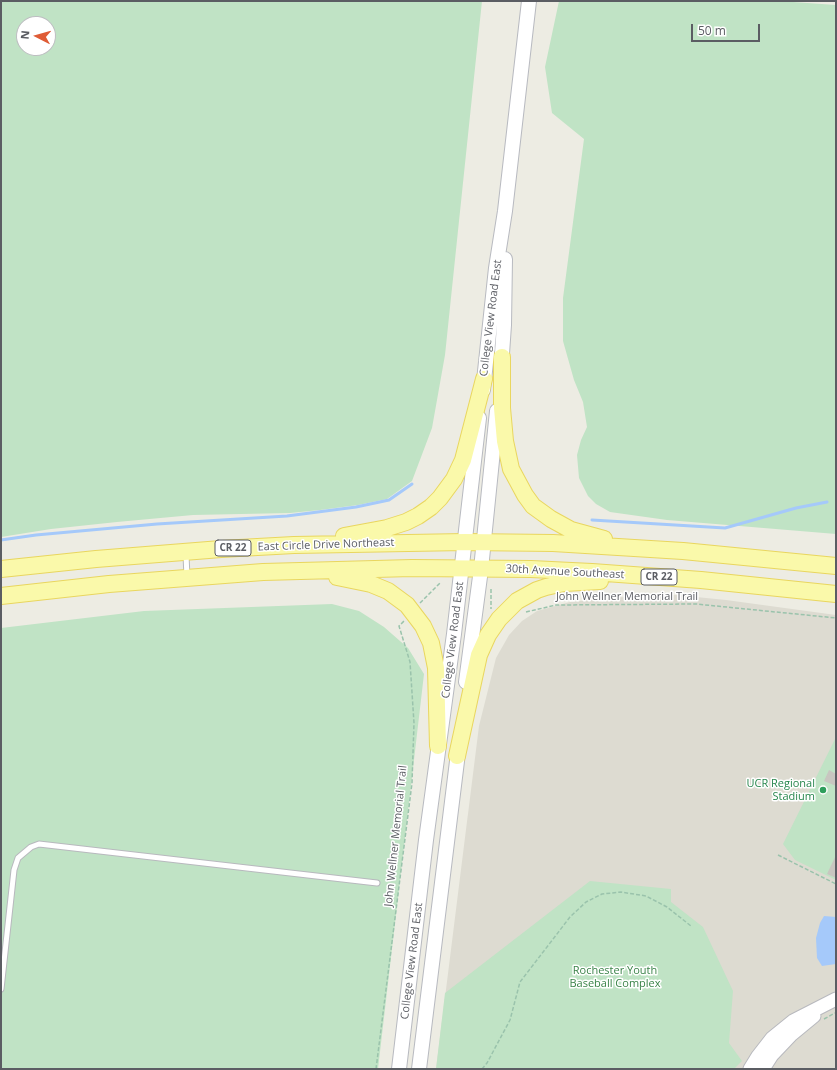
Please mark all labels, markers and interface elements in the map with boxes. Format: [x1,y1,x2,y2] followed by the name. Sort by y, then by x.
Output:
[16,16,56,56] north arrow
[693,16,762,42] scale bar
[698,22,726,39] text: 50 m
[17,30,32,40] text: N
[477,259,505,377] street label: College View Road East
[257,536,395,554] street label: East Circle Drive Northeast
[215,540,251,556] road number: CR 22
[505,562,625,582] street label: 30th Avenue Southeast
[641,569,677,585] road number: CR 22
[439,581,467,699] street label: College View Road East
[556,590,698,604] street label: John Wellner Memorial Trail
[382,765,410,907] street label: John Wellner Memorial Trail
[746,777,815,803] place label: UCR Regional Stadium
[818,785,828,795] marker: UCR Regional Stadium
[398,902,426,1020] street label: College View Road East
[569,964,661,990] park label: Rochester Youth Baseball Complex

